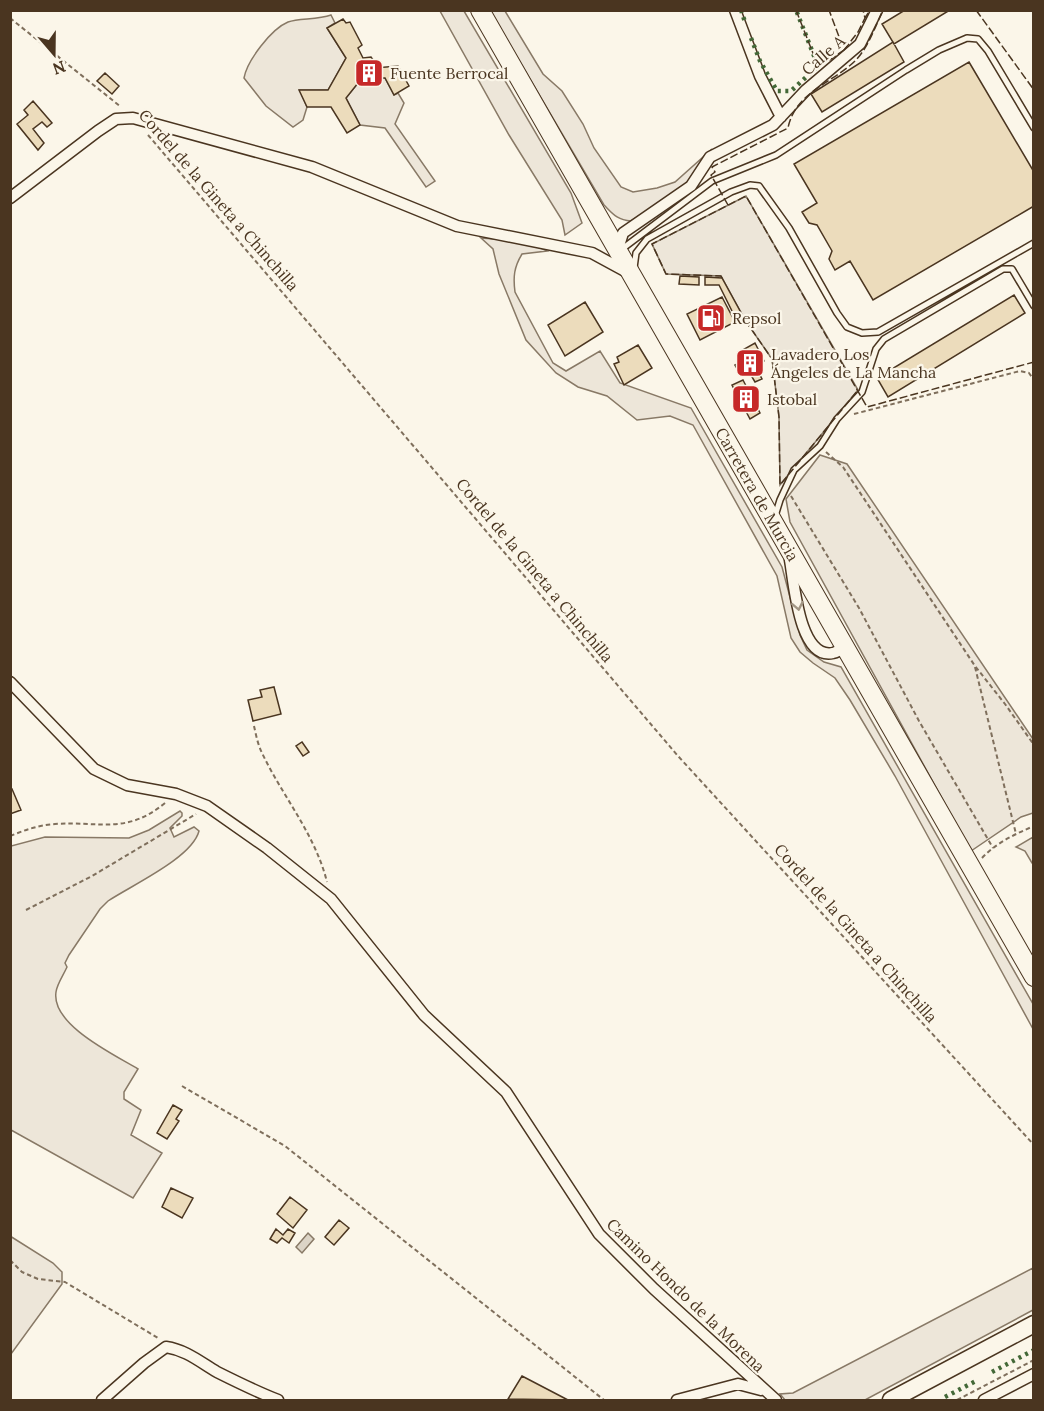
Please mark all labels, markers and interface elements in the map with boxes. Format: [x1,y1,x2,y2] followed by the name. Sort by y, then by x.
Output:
[24,24,84,84] north arrow
[797,30,850,79] street label: Calle A
[50,57,68,80] text: N
[353,57,385,89] building icon: Fuente Berrocal
[390,63,508,83] place label: Fuente Berrocal
[135,105,303,295] street label: Cordel de la Gineta a Chinchilla
[695,302,727,334] fuel station icon: Repsol
[732,308,781,328] place label: Repsol
[770,344,936,382] place label: Lavadero Los Ángeles de La Mancha
[734,347,766,379] building icon: Lavadero Los Ángeles de La Mancha
[730,383,762,415] building icon: Istobal
[767,389,817,409] place label: Istobal
[711,424,804,565] street label: Carretera de Murcia
[452,474,618,666] street label: Cordel de la Gineta a Chinchilla
[791,600,804,610] one-way arrow
[770,839,942,1027] street label: Cordel de la Gineta a Chinchilla
[603,1214,769,1376] street label: Camino Hondo de la Morena

